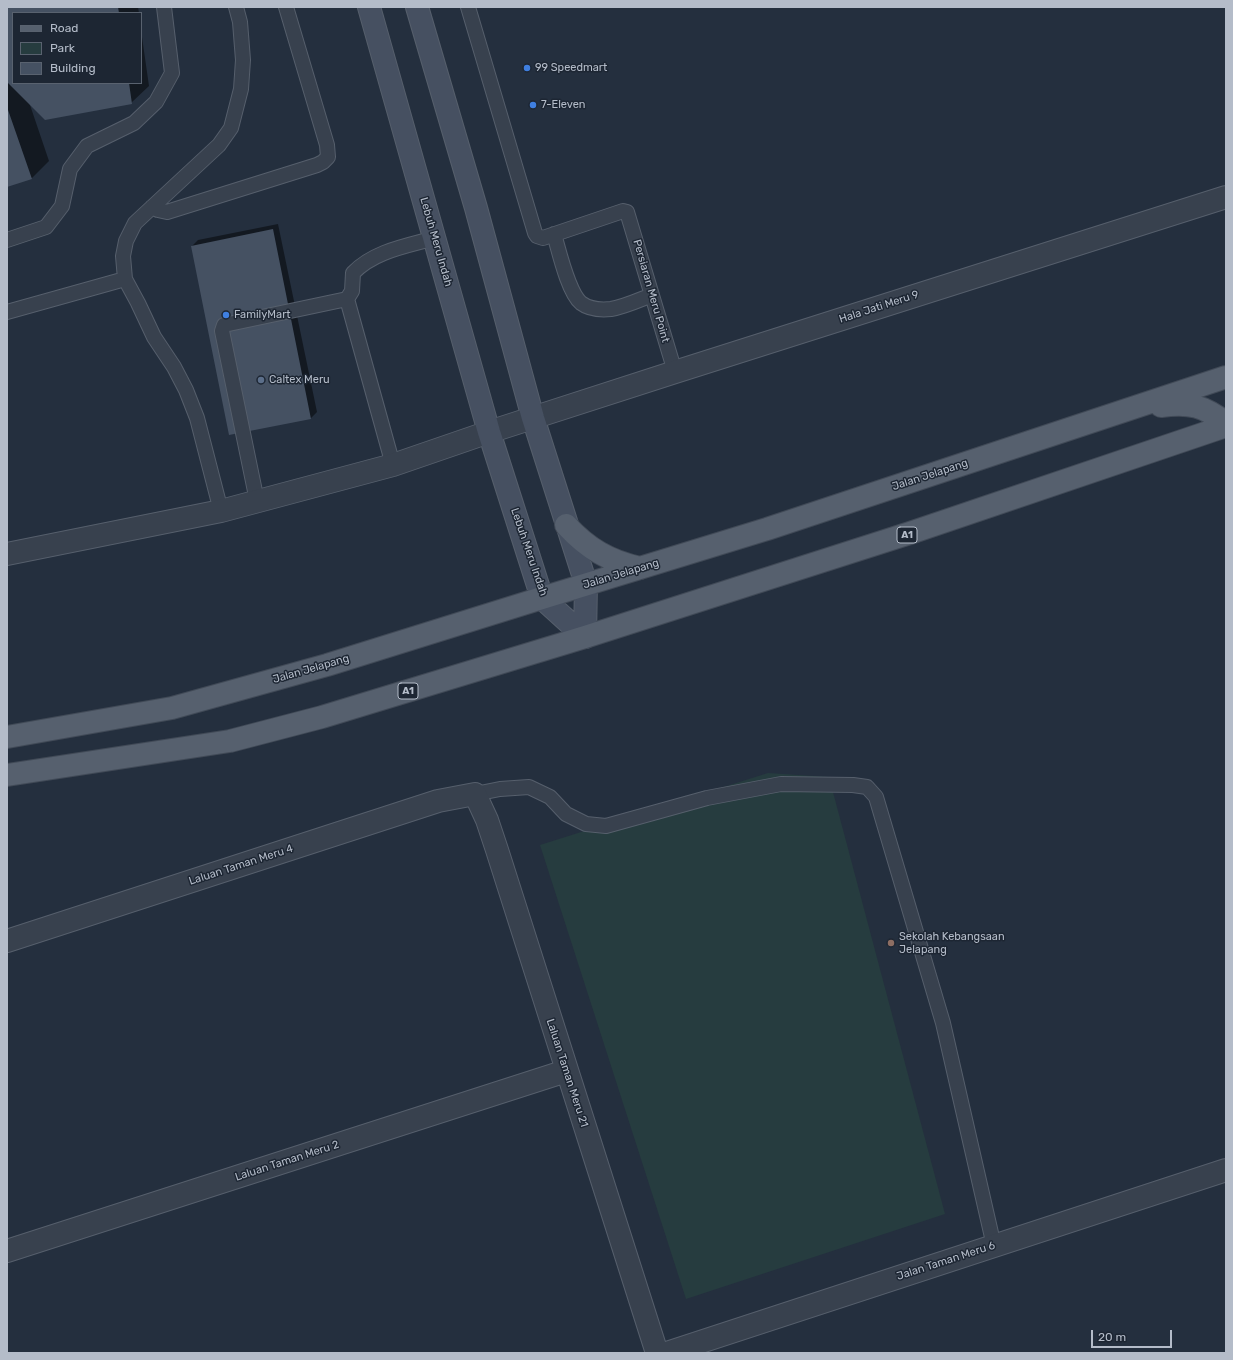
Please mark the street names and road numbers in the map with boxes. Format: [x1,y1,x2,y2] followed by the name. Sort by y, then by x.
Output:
[417,196,455,288] street label: Lebuh Meru Indah
[630,238,672,344] street label: Persiaran Meru Point
[838,288,920,326] street label: Hala Jati Meru 9
[890,457,970,493] street label: Jalan Jelapang
[508,506,550,598] street label: Lebuh Meru Indah
[897,527,917,543] road number: A1
[581,556,661,592] street label: Jalan Jelapang
[271,652,351,686] street label: Jalan Jelapang
[398,683,418,699] road number: A1
[187,842,295,888] street label: Laluan Taman Meru 4
[543,1017,591,1129] street label: Laluan Taman Meru 21
[233,1138,341,1184] street label: Laluan Taman Meru 2
[895,1239,997,1283] street label: Jalan Taman Meru 6

